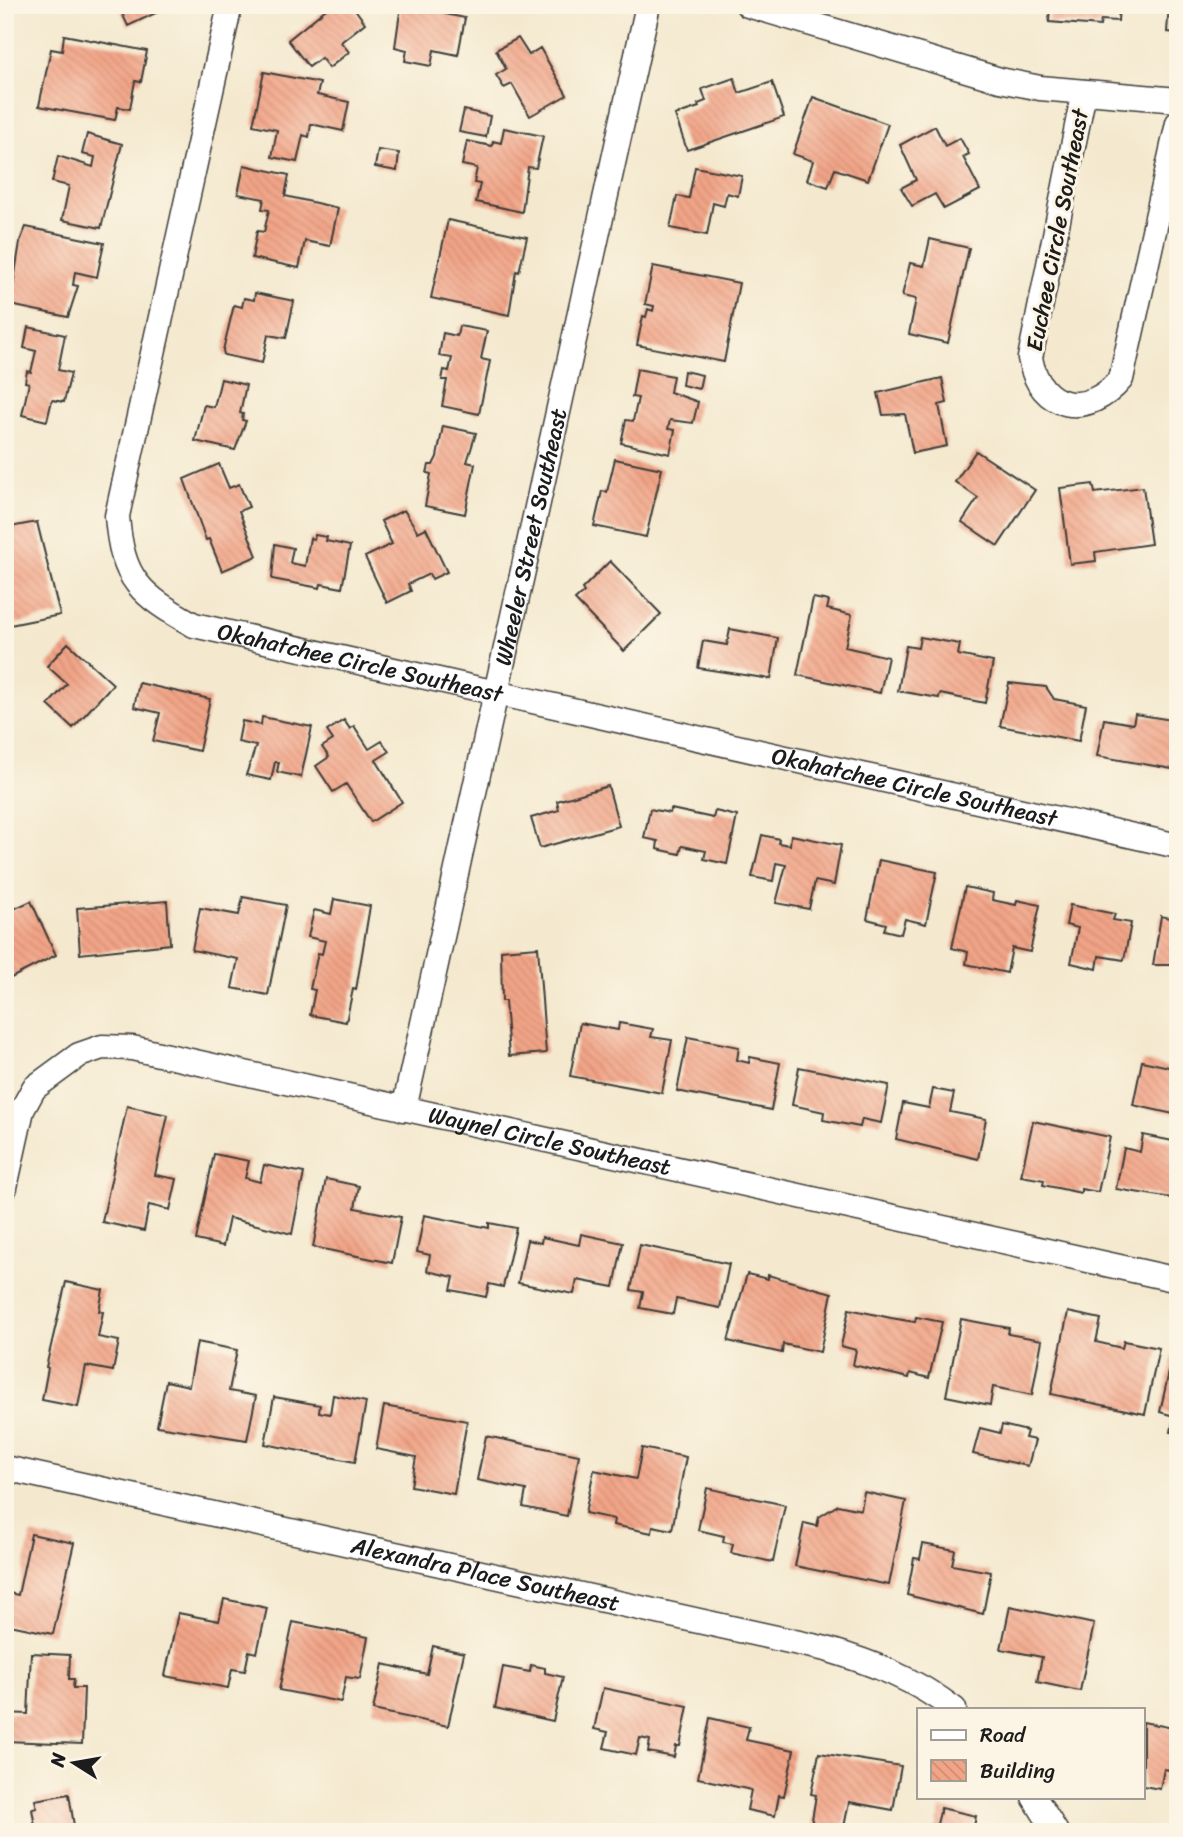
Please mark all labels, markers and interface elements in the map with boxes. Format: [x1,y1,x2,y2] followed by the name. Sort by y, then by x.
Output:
[1014,104,1101,355] street label: Euchee Circle Southeast
[483,404,579,670] street label: Wheeler Street Southeast
[213,611,509,715] street label: Okahatchee Circle Southeast
[768,735,1063,840] street label: Okahatchee Circle Southeast
[424,1094,675,1188] street label: Waynel Circle Southeast
[346,1525,624,1624] street label: Alexandra Place Southeast
[917,1708,1144,1798] legend
[980,1716,1027,1754] text: Road
[38,1728,108,1798] north arrow
[40,1749,75,1770] text: N
[980,1752,1056,1790] text: Building

